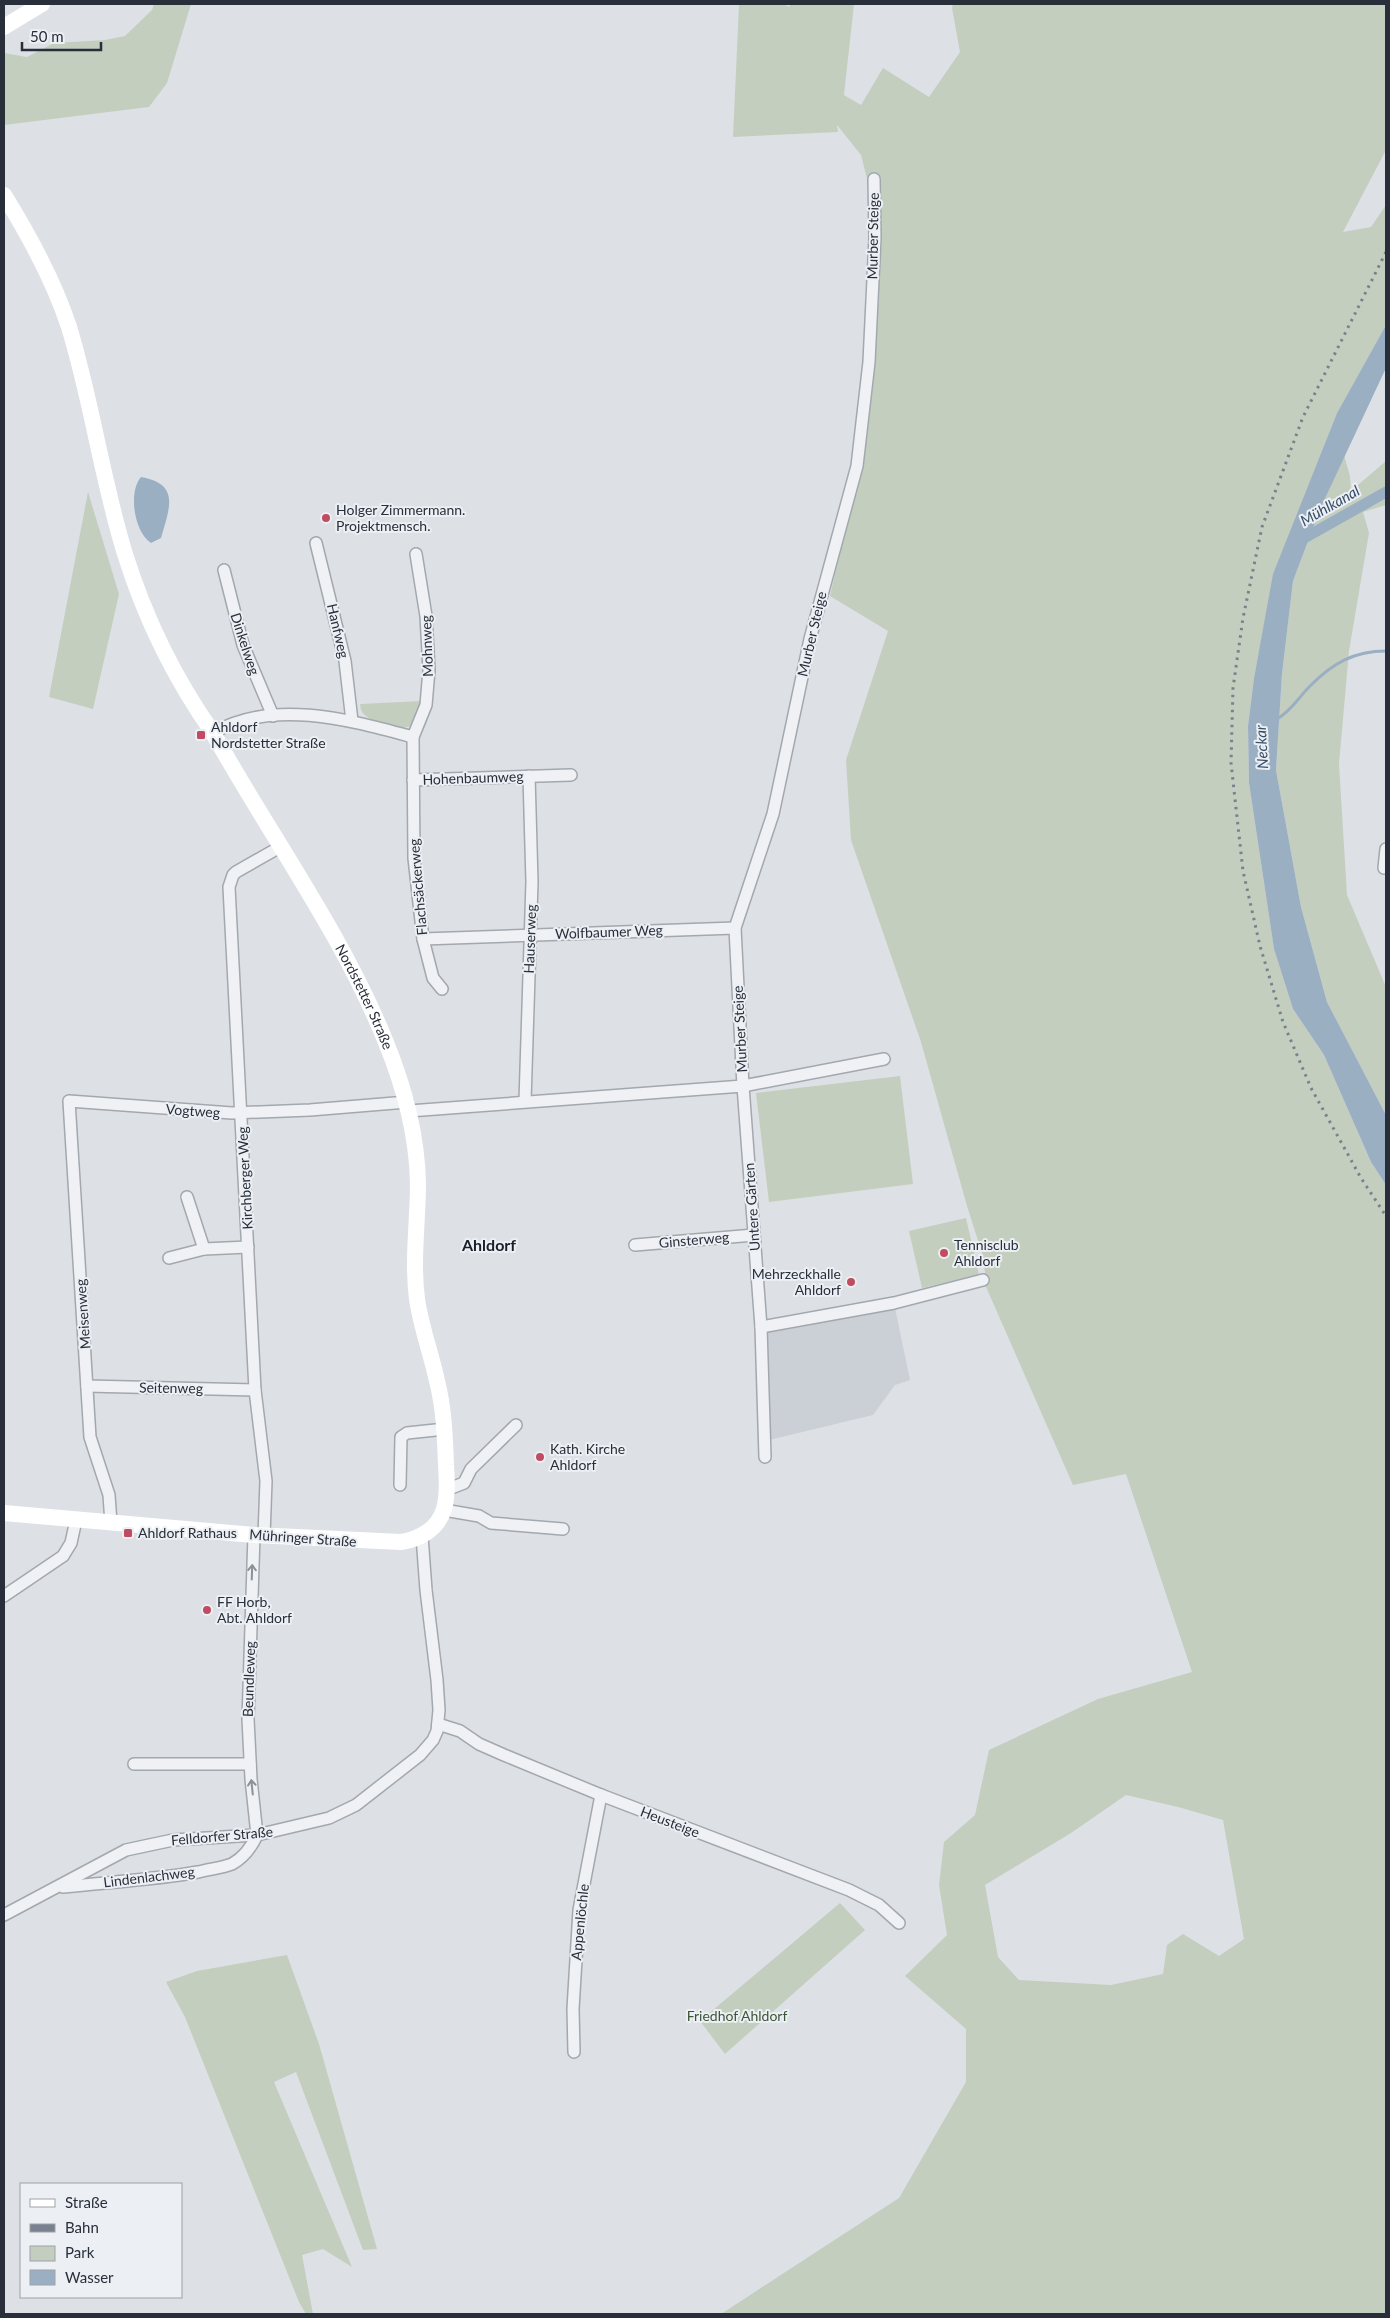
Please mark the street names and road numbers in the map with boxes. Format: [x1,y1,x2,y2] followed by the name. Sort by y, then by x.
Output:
[863,192,882,280] street label: Murber Steige
[793,590,830,678] street label: Murber Steige
[324,602,353,660] street label: Hanfweg
[227,610,264,677] street label: Dinkelweg
[417,615,436,677] street label: Mohnweg
[422,767,524,788] street label: Hohenbaumweg
[405,838,430,936] street label: Flachsäckerweg
[520,904,539,974] street label: Hauserweg
[555,921,663,942] street label: Wolfbaumer Weg
[332,941,397,1052] street label: Nordstetter Straße
[729,985,750,1073] street label: Murber Steige
[165,1100,221,1121] street label: Vogtweg
[233,1126,256,1230] street label: Kirchberger Weg
[740,1162,763,1252] street label: Untere Gärten
[658,1228,730,1251] street label: Ginsterweg
[72,1278,93,1350] street label: Meisenweg
[139,1378,203,1397] street label: Seitenweg
[249,1525,357,1550] street label: Mühringer Straße
[239,1641,258,1717] street label: Beundleweg
[638,1802,702,1841] street label: Heusteige
[170,1823,274,1848] street label: Felldorfer Straße
[102,1862,195,1891] street label: Lindenlachweg
[567,1883,592,1961] street label: Appenlöchle

